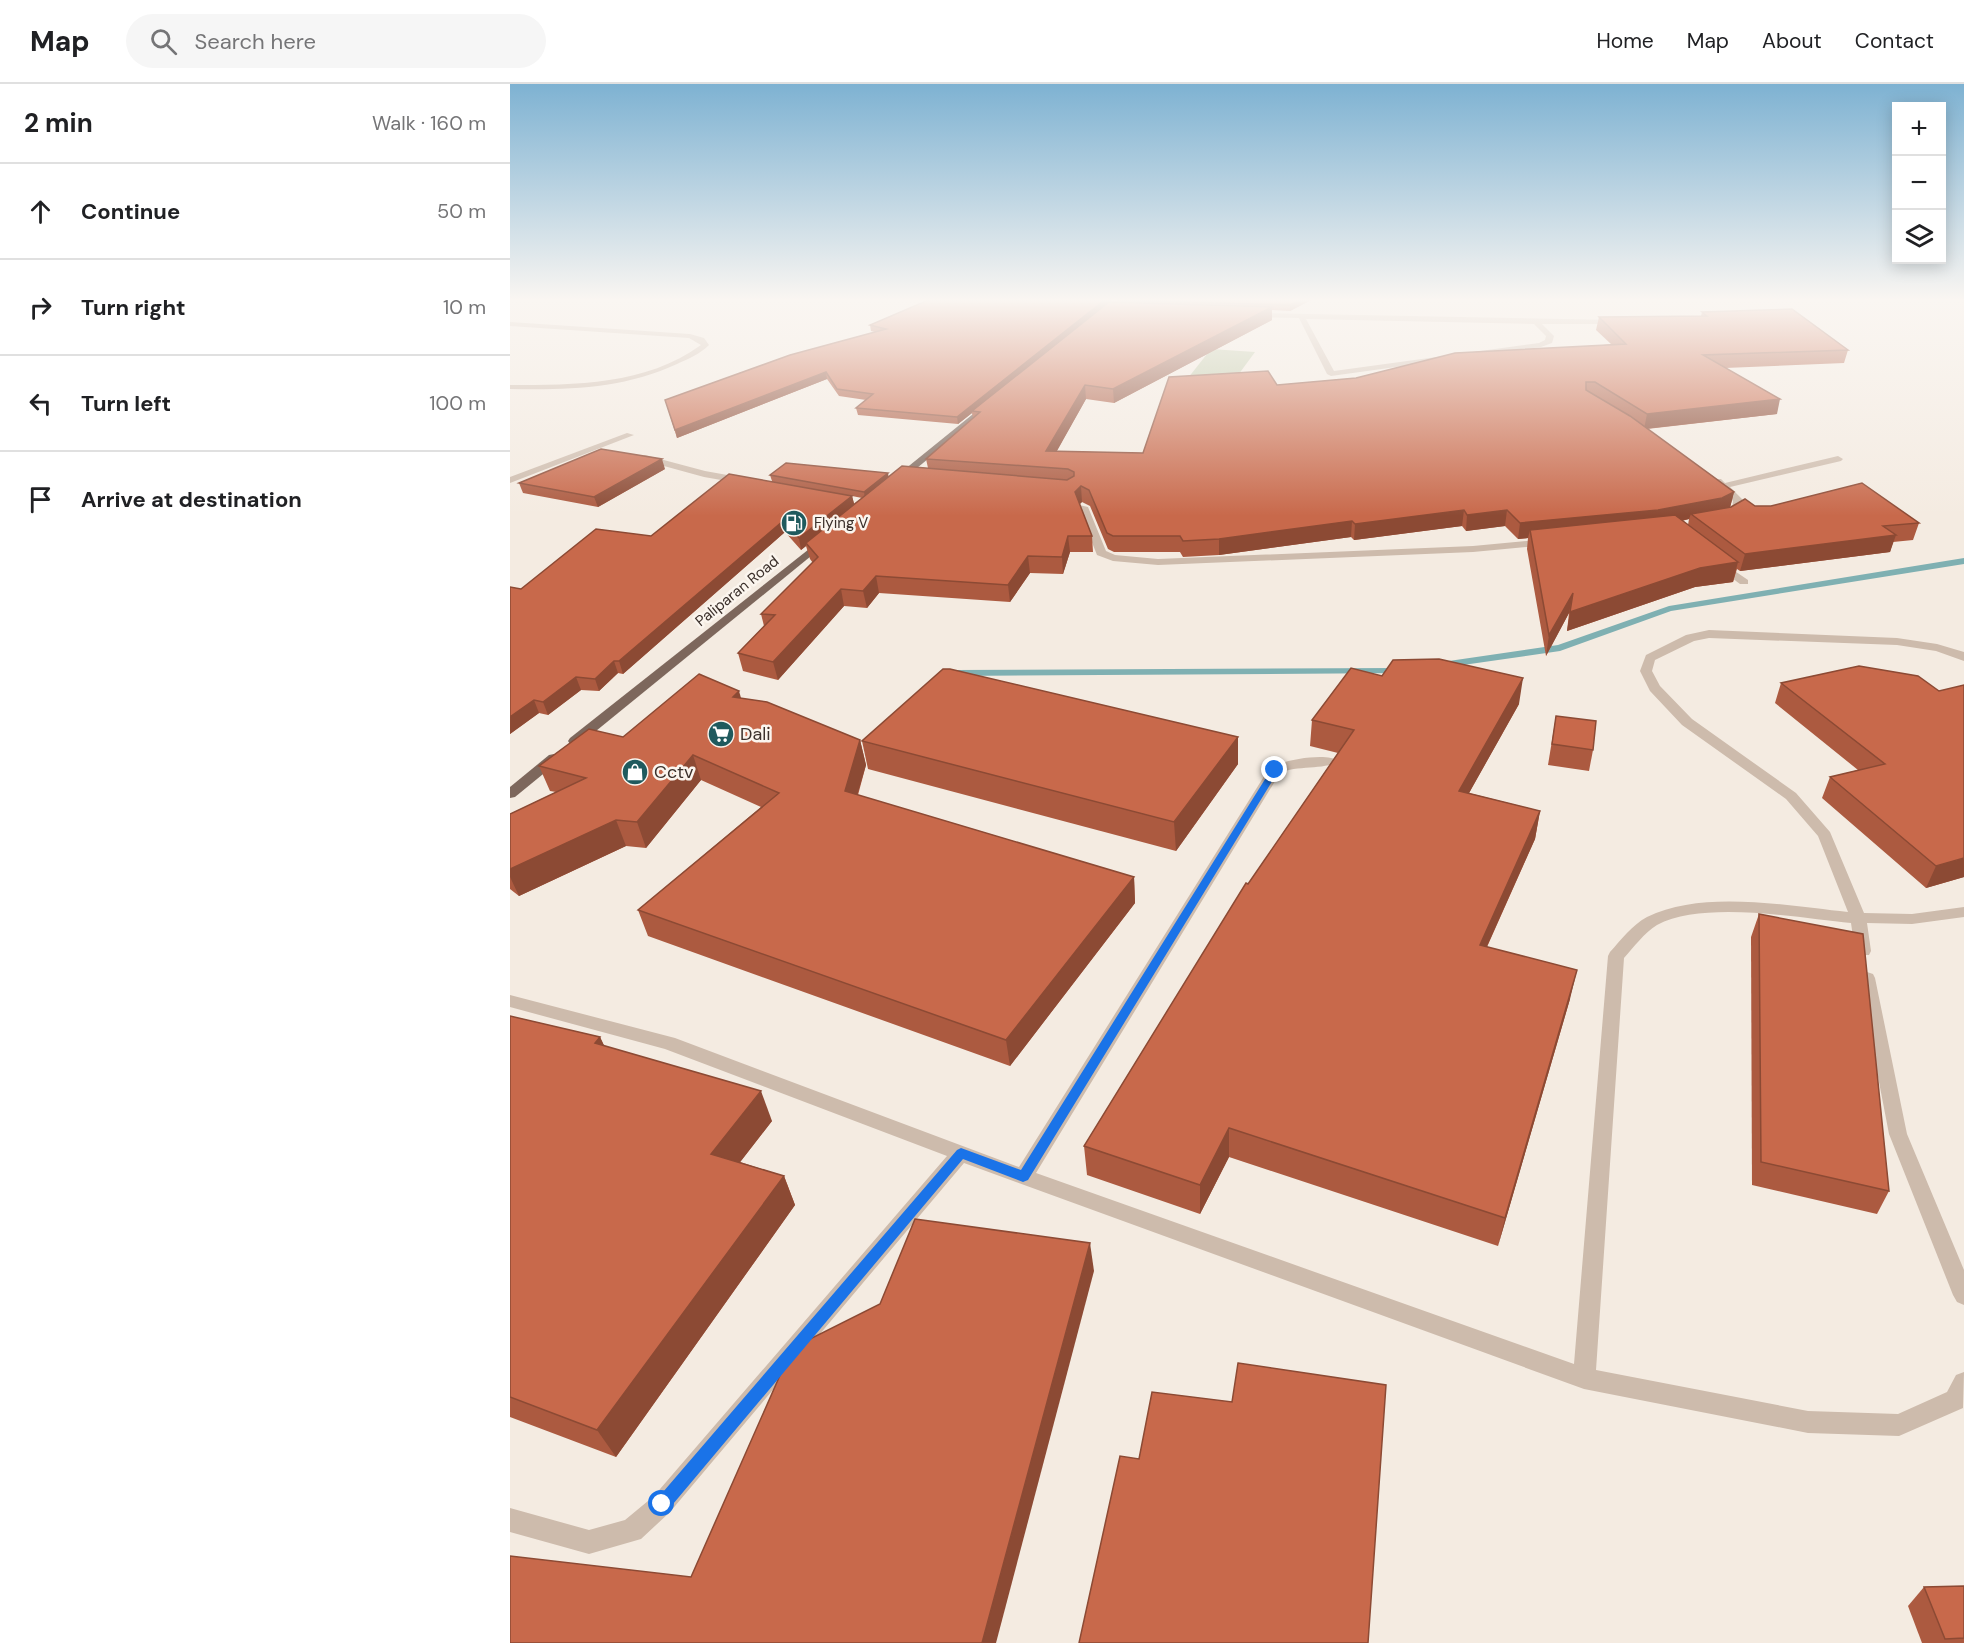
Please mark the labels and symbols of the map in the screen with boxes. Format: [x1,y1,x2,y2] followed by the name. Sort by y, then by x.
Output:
[779,508,809,538] fuel station icon: Flying V
[814,513,868,533] place label: Flying V
[691,551,783,631] street label: Paliparan Road
[706,719,736,749] supermarket icon: Dali
[740,722,771,746] place label: Dali
[1261,756,1287,782] route end
[620,757,650,787] shop icon: Cctv
[654,760,694,784] place label: Cctv
[648,1490,674,1516] route start

